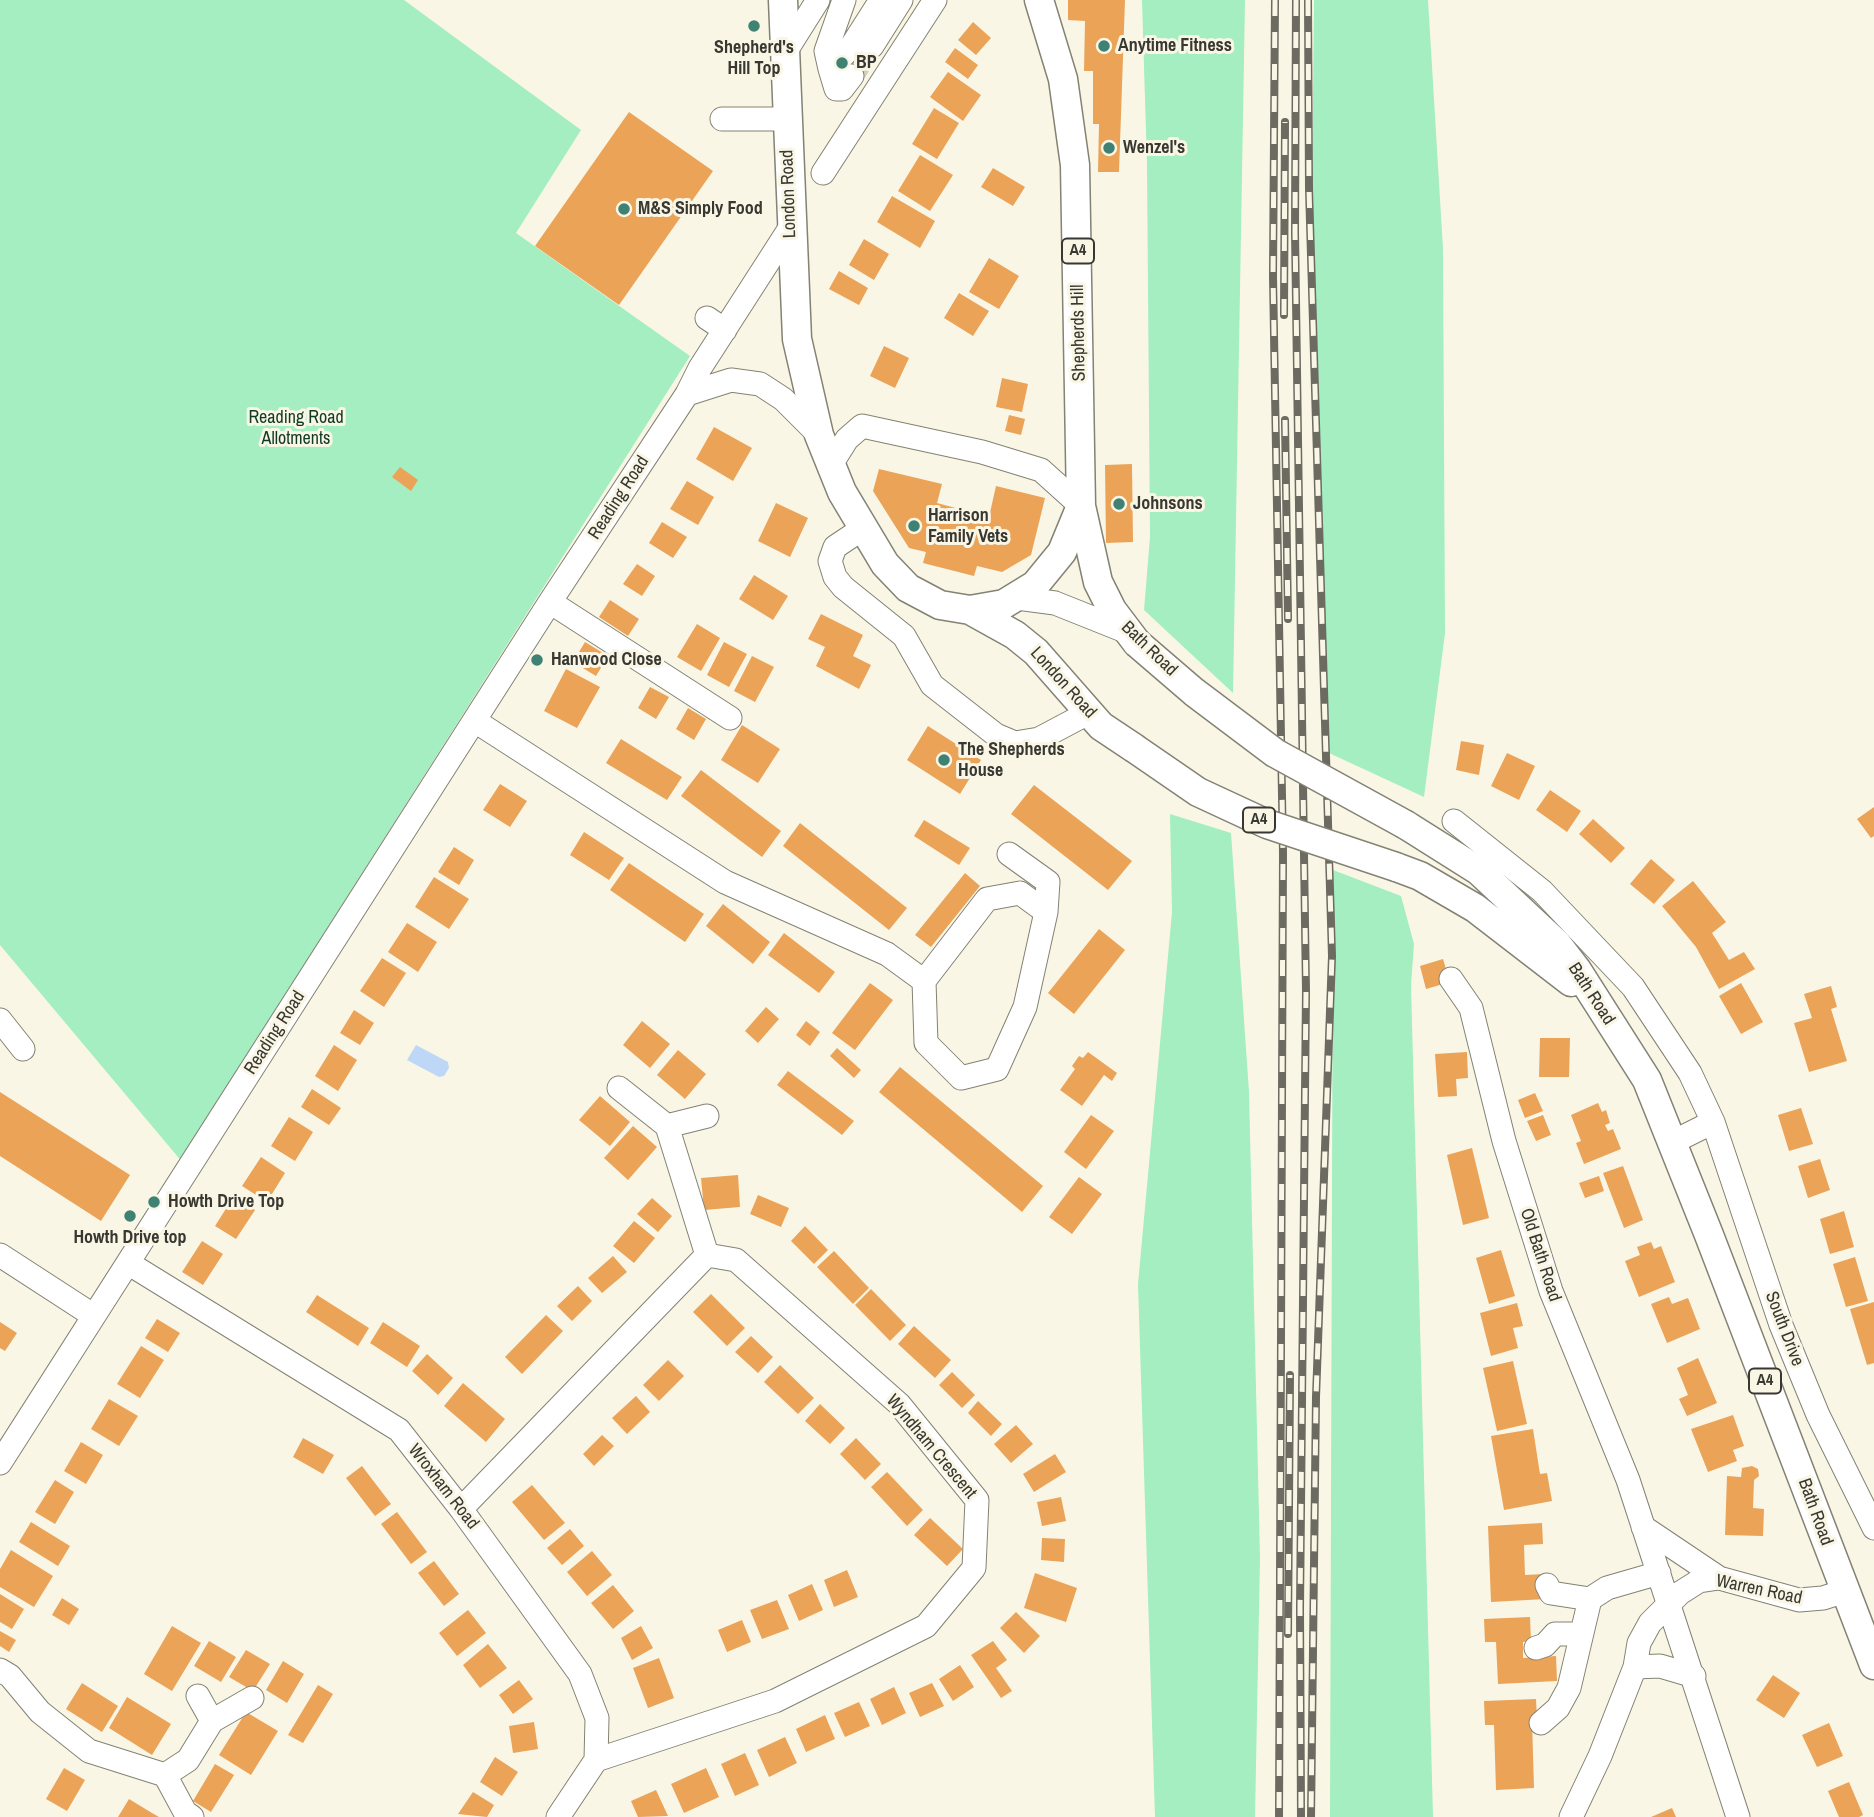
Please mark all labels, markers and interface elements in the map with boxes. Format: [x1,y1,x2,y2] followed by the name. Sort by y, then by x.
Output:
[746,18,762,34] marker: Shepherd's Hill Top
[1118,35,1232,57] place label: Anytime Fitness
[714,37,794,80] place label: Shepherd's Hill Top
[1096,38,1112,54] marker: Anytime Fitness
[856,52,877,74] place label: BP
[834,55,850,71] marker: BP
[1123,137,1185,159] place label: Wenzel's
[1101,140,1117,156] marker: Wenzel's
[777,149,801,239] street label: London Road
[638,198,763,220] place label: M&S Simply Food
[616,201,632,217] marker: M&S Simply Food
[1062,238,1094,264] road number: A4
[1067,284,1091,382] street label: Shepherds Hill
[248,407,344,450] park label: Reading Road Allotments
[584,452,654,544] street label: Reading Road
[1133,493,1203,515] place label: Johnsons
[1111,496,1127,512] marker: Johnsons
[928,505,1008,548] place label: Harrison Family Vets
[906,518,922,534] marker: Harrison Family Vets
[1116,617,1182,681] street label: Bath Road
[1025,643,1101,723] street label: London Road
[551,649,662,671] place label: Hanwood Close
[529,652,545,668] marker: Hanwood Close
[958,739,1065,782] place label: The Shepherds House
[936,752,952,768] marker: The Shepherds House
[1243,807,1275,832] road number: A4
[1563,959,1619,1029] street label: Bath Road
[240,987,310,1079] street label: Reading Road
[168,1191,284,1213] place label: Howth Drive Top
[146,1194,162,1210] marker: Howth Drive Top
[1515,1206,1565,1304] street label: Old Bath Road
[122,1208,138,1224] marker: Howth Drive top
[73,1227,187,1249] place label: Howth Drive top
[1760,1289,1808,1369] street label: South Drive
[1749,1368,1781,1394] road number: A4
[881,1390,981,1504] street label: Wyndham Crescent
[403,1440,483,1534] street label: Wroxham Road
[1793,1476,1837,1548] street label: Bath Road
[1714,1570,1804,1610] street label: Warren Road

